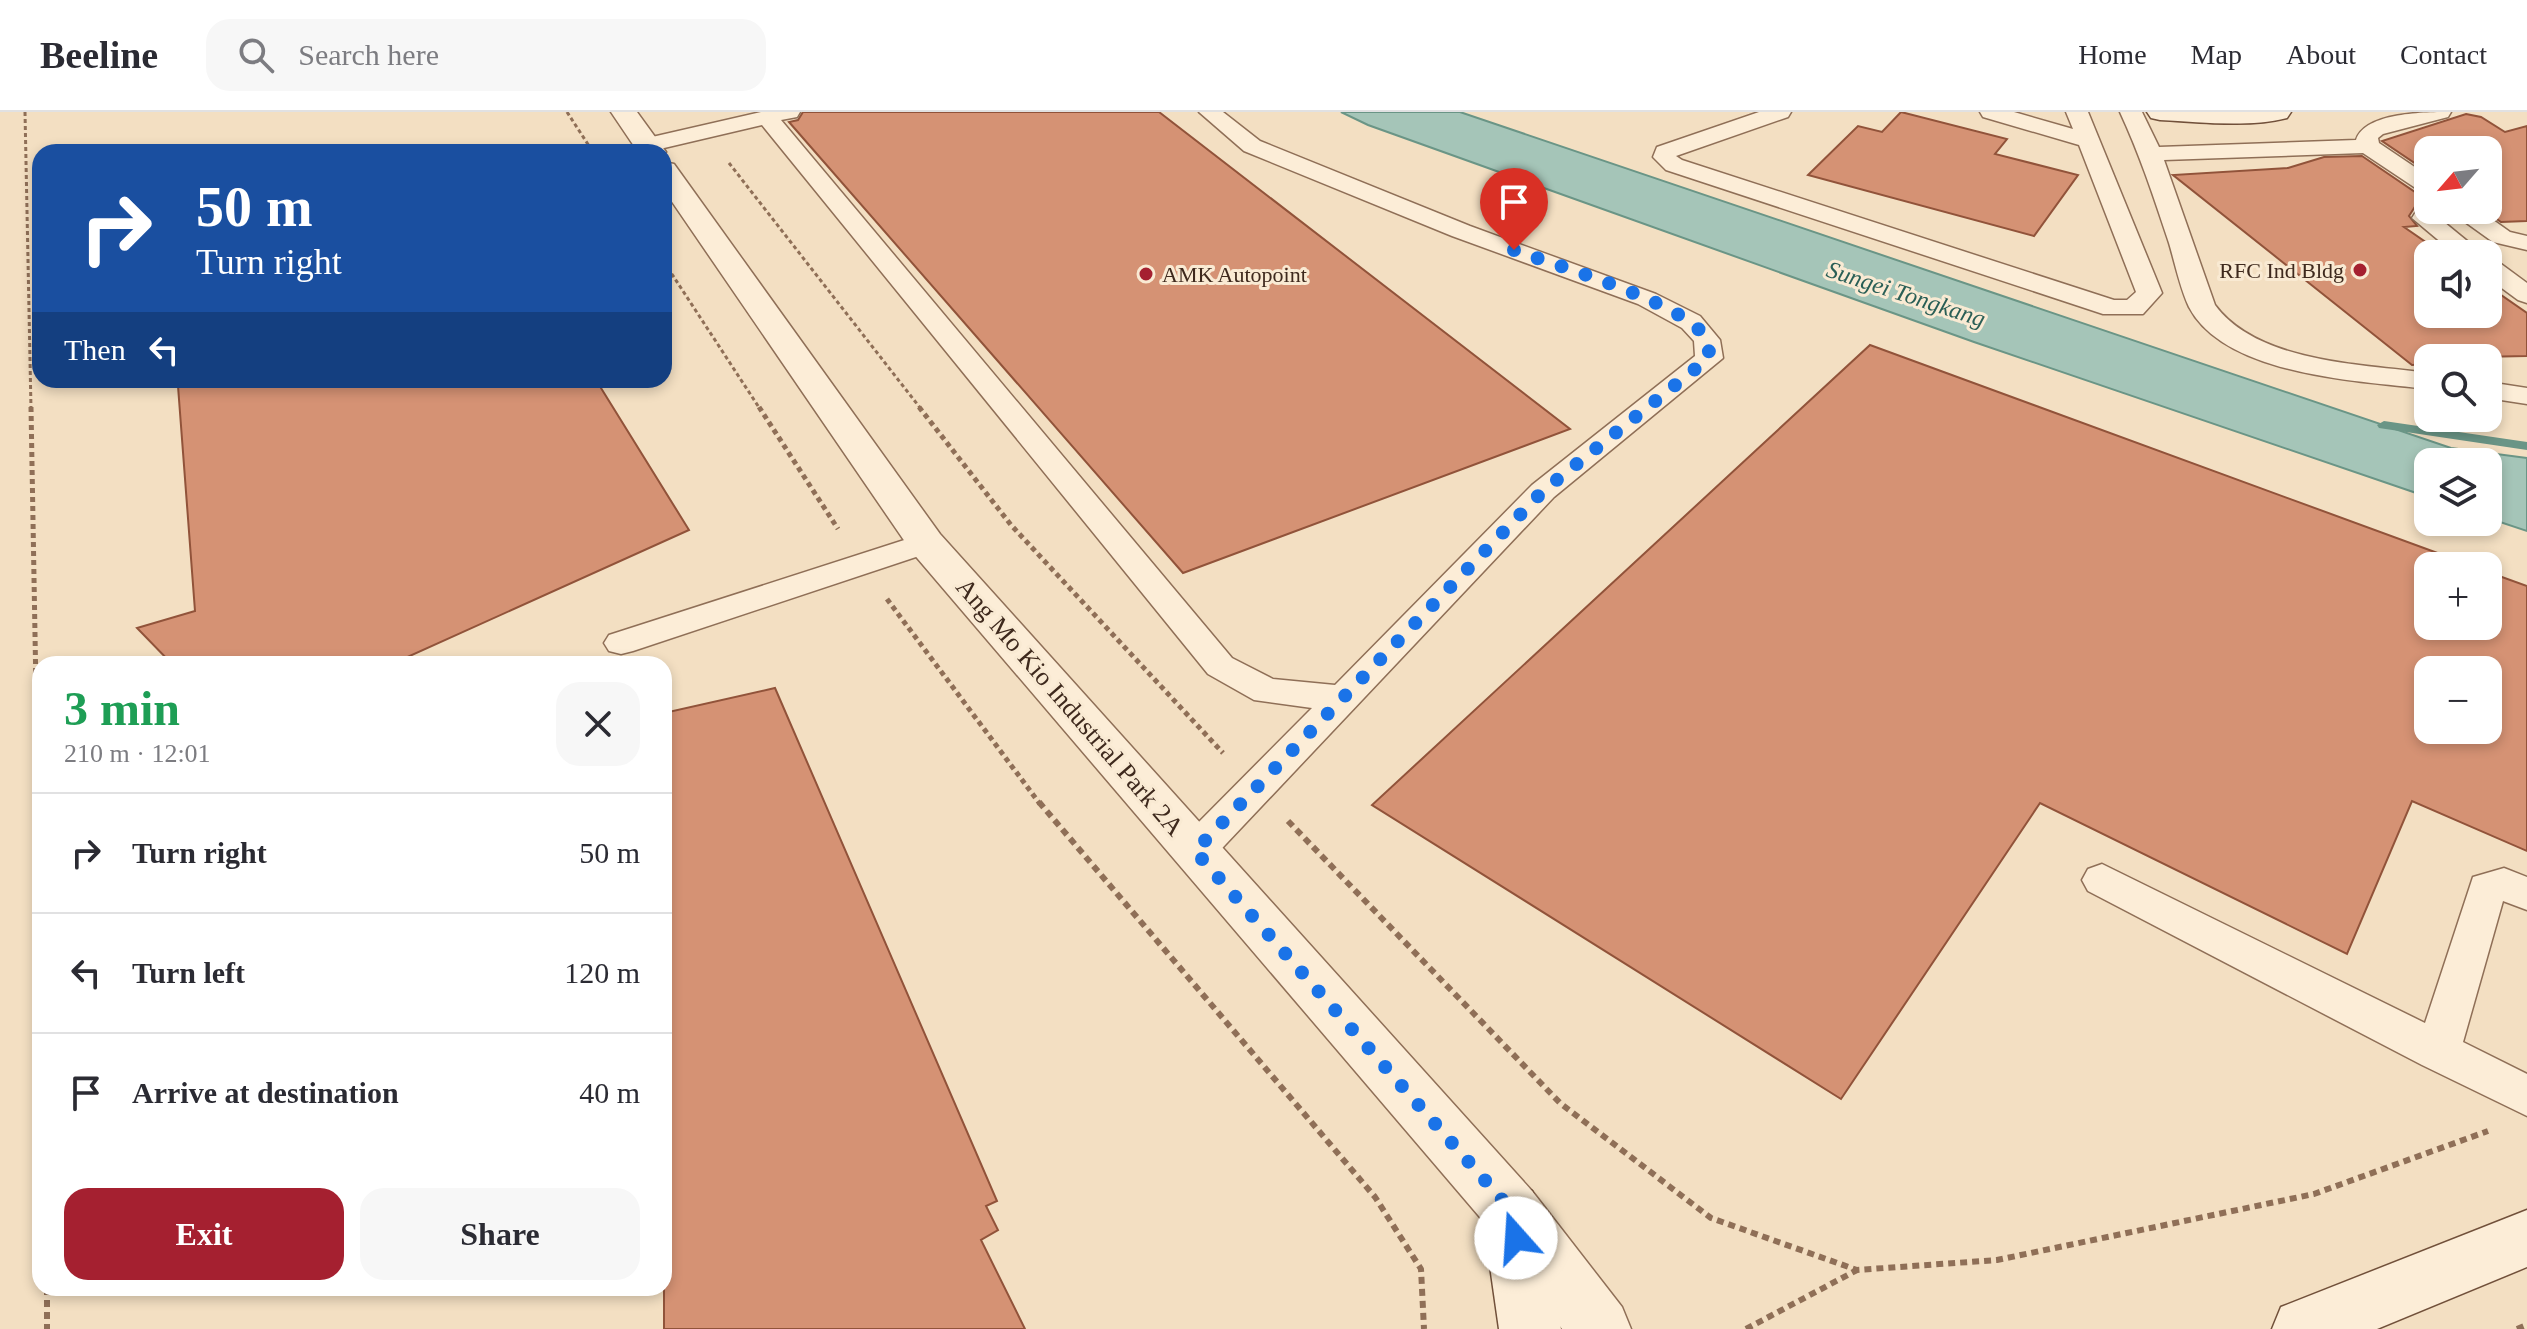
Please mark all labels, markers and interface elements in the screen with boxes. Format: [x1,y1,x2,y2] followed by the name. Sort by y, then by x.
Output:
[206,19,766,91] search box
[234,33,278,77] icon: search
[40,34,158,76] text: Beeline
[298,38,439,71] text: Search here
[2078,39,2147,70] text: Home
[2191,39,2242,70] text: Map
[2286,39,2356,70] text: About
[2400,39,2487,70] text: Contact
[2414,136,2502,224] north arrow
[2414,136,2502,744] map controls
[1480,168,1548,250] pin
[64,176,168,280] icon: right
[196,176,313,238] text: 50 m
[1492,180,1536,224] icon: arrive
[2414,240,2502,328] button: sound
[196,242,342,282] text: Turn right
[1823,256,1989,332] water label: Sungei Tongkang
[2219,258,2344,283] place label: RFC Ind Bldg
[2351,261,2369,279] marker: RFC Ind Bldg
[1162,262,1307,287] place label: AMK Autopoint
[1137,265,1155,283] marker: AMK Autopoint
[142,328,186,372] icon: left
[64,333,126,366] text: Then
[2414,344,2502,432] button: search
[2414,448,2502,536] button: layers
[2414,552,2502,640] button: +
[950,572,1190,842] street label: Ang Mo Kio Industrial Park 2A
[2414,656,2502,744] button: −
[64,682,180,735] text: 3 min
[556,682,640,766] button: close
[64,739,211,768] text: 210 m · 12:01
[64,831,108,875] icon: right
[132,836,267,869] text: Turn right
[579,836,640,869] text: 50 m
[64,951,108,995] icon: left
[132,956,245,989] text: Turn left
[564,956,640,989] text: 120 m
[64,1071,108,1115] icon: arrive
[132,1076,399,1109] text: Arrive at destination
[579,1076,640,1109] text: 40 m
[64,1188,344,1280] button: Exit
[360,1188,640,1280] button: Share
[1474,1196,1558,1280] position arrow

